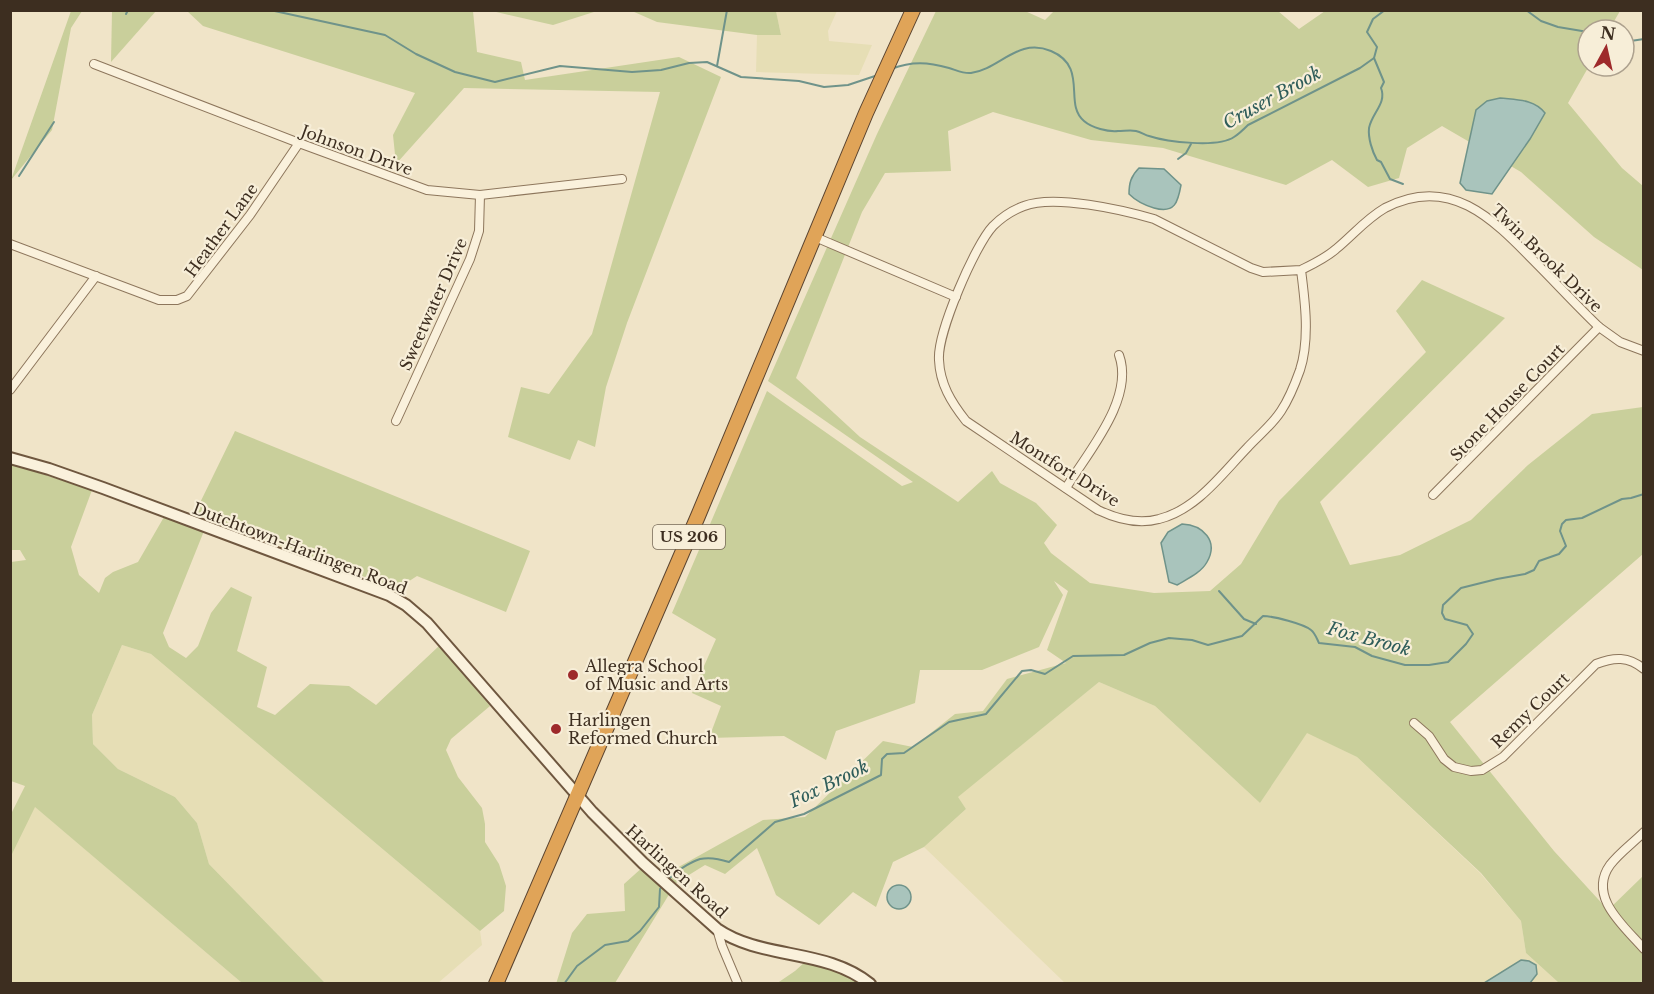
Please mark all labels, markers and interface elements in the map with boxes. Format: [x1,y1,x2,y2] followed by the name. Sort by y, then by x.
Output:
[1576,18,1636,78] north arrow
[1599,22,1617,44] text: N
[1219,62,1325,134] water label: Cruser Brook
[297,120,416,179] street label: Johnson Drive
[180,179,262,281] street label: Heather Lane
[1487,200,1607,316] street label: Twin Brook Drive
[395,235,471,373] street label: Sweetwater Drive
[1446,339,1568,465] street label: Stone House Court
[1007,427,1123,511] street label: Montfort Drive
[190,498,410,598] street label: Dutchtown-Harlingen Road
[653,525,725,549] road number: US 206
[1324,617,1413,661] water label: Fox Brook
[584,656,728,694] place label: Allegra School of Music and Arts
[566,668,580,682] marker: Allegra School of Music and Arts
[1487,668,1573,752] street label: Remy Court
[568,710,718,748] place label: Harlingen Reformed Church
[549,722,563,736] marker: Harlingen Reformed Church
[785,755,872,813] water label: Fox Brook
[622,820,732,922] street label: Harlingen Road

